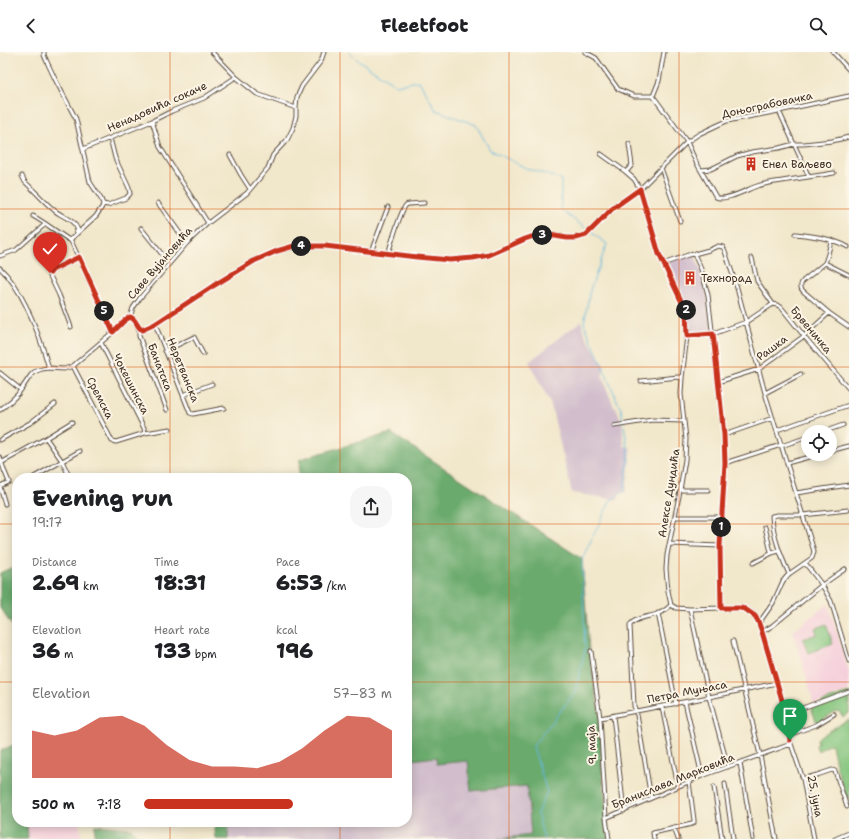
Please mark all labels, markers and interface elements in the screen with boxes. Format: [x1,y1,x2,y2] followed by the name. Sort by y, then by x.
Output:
[381,14,468,38] text: Fleetfoot
[20,15,42,37] icon: back
[807,15,829,37] icon: search
[105,78,209,136] street label: Ненадовића сокаче
[720,88,814,122] street label: Доњограбовачка
[743,156,759,172] building icon: Енел Ваљево
[762,157,832,172] place label: Енел Ваљево
[124,223,196,303] street label: Саве Вујановића
[532,225,552,245] pin: 3
[538,227,546,242] text: 3
[33,232,67,273] pin
[291,236,311,256] pin: 4
[39,238,61,260] icon: check
[297,238,305,253] text: 4
[682,270,698,286] building icon: Технорад
[701,271,752,286] place label: Технорад
[676,300,696,320] pin: 2
[94,301,114,321] pin: 5
[682,302,690,317] text: 2
[101,303,107,318] text: 5
[787,303,835,357] street label: Брвеничка
[753,332,791,364] street label: Рашка
[163,335,203,405] street label: Неретванска
[144,341,176,393] street label: Банатска
[109,351,153,417] street label: Чокешинска
[83,374,117,422] street label: Сремска
[801,425,837,461] map controls
[801,425,837,461] button: locate
[655,447,683,539] street label: Алексе Дундића
[32,484,173,513] text: Evening run
[350,486,392,528] button: share
[32,514,62,531] text: 19:17
[711,517,731,537] pin: 1
[718,519,724,534] text: 1
[32,555,77,570] text: Distance
[154,555,179,570] text: Time
[276,555,300,570] text: Pace
[32,570,79,596] text: 2.69
[154,570,206,596] text: 18:31
[276,570,323,596] text: 6:53
[79,579,99,594] text: km
[323,579,346,594] text: /km
[32,623,81,638] text: Elevation
[154,623,210,638] text: Heart rate
[276,623,297,638] text: kcal
[32,638,60,664] text: 36
[154,638,191,664] text: 133
[276,638,313,664] text: 196
[60,647,73,662] text: m
[191,647,217,662] text: bpm
[646,677,728,707] street label: Петра Муњаса
[32,685,90,702] text: Elevation
[333,685,392,702] text: 57–83 m
[773,699,807,740] pin
[779,705,801,727] icon: arrive
[583,725,601,765] street label: 9. маја
[609,749,737,813] street label: Бранислава Марковића
[804,774,826,819] street label: 25. јуна
[32,796,75,813] text: 500 m
[96,796,122,813] text: 7:18

